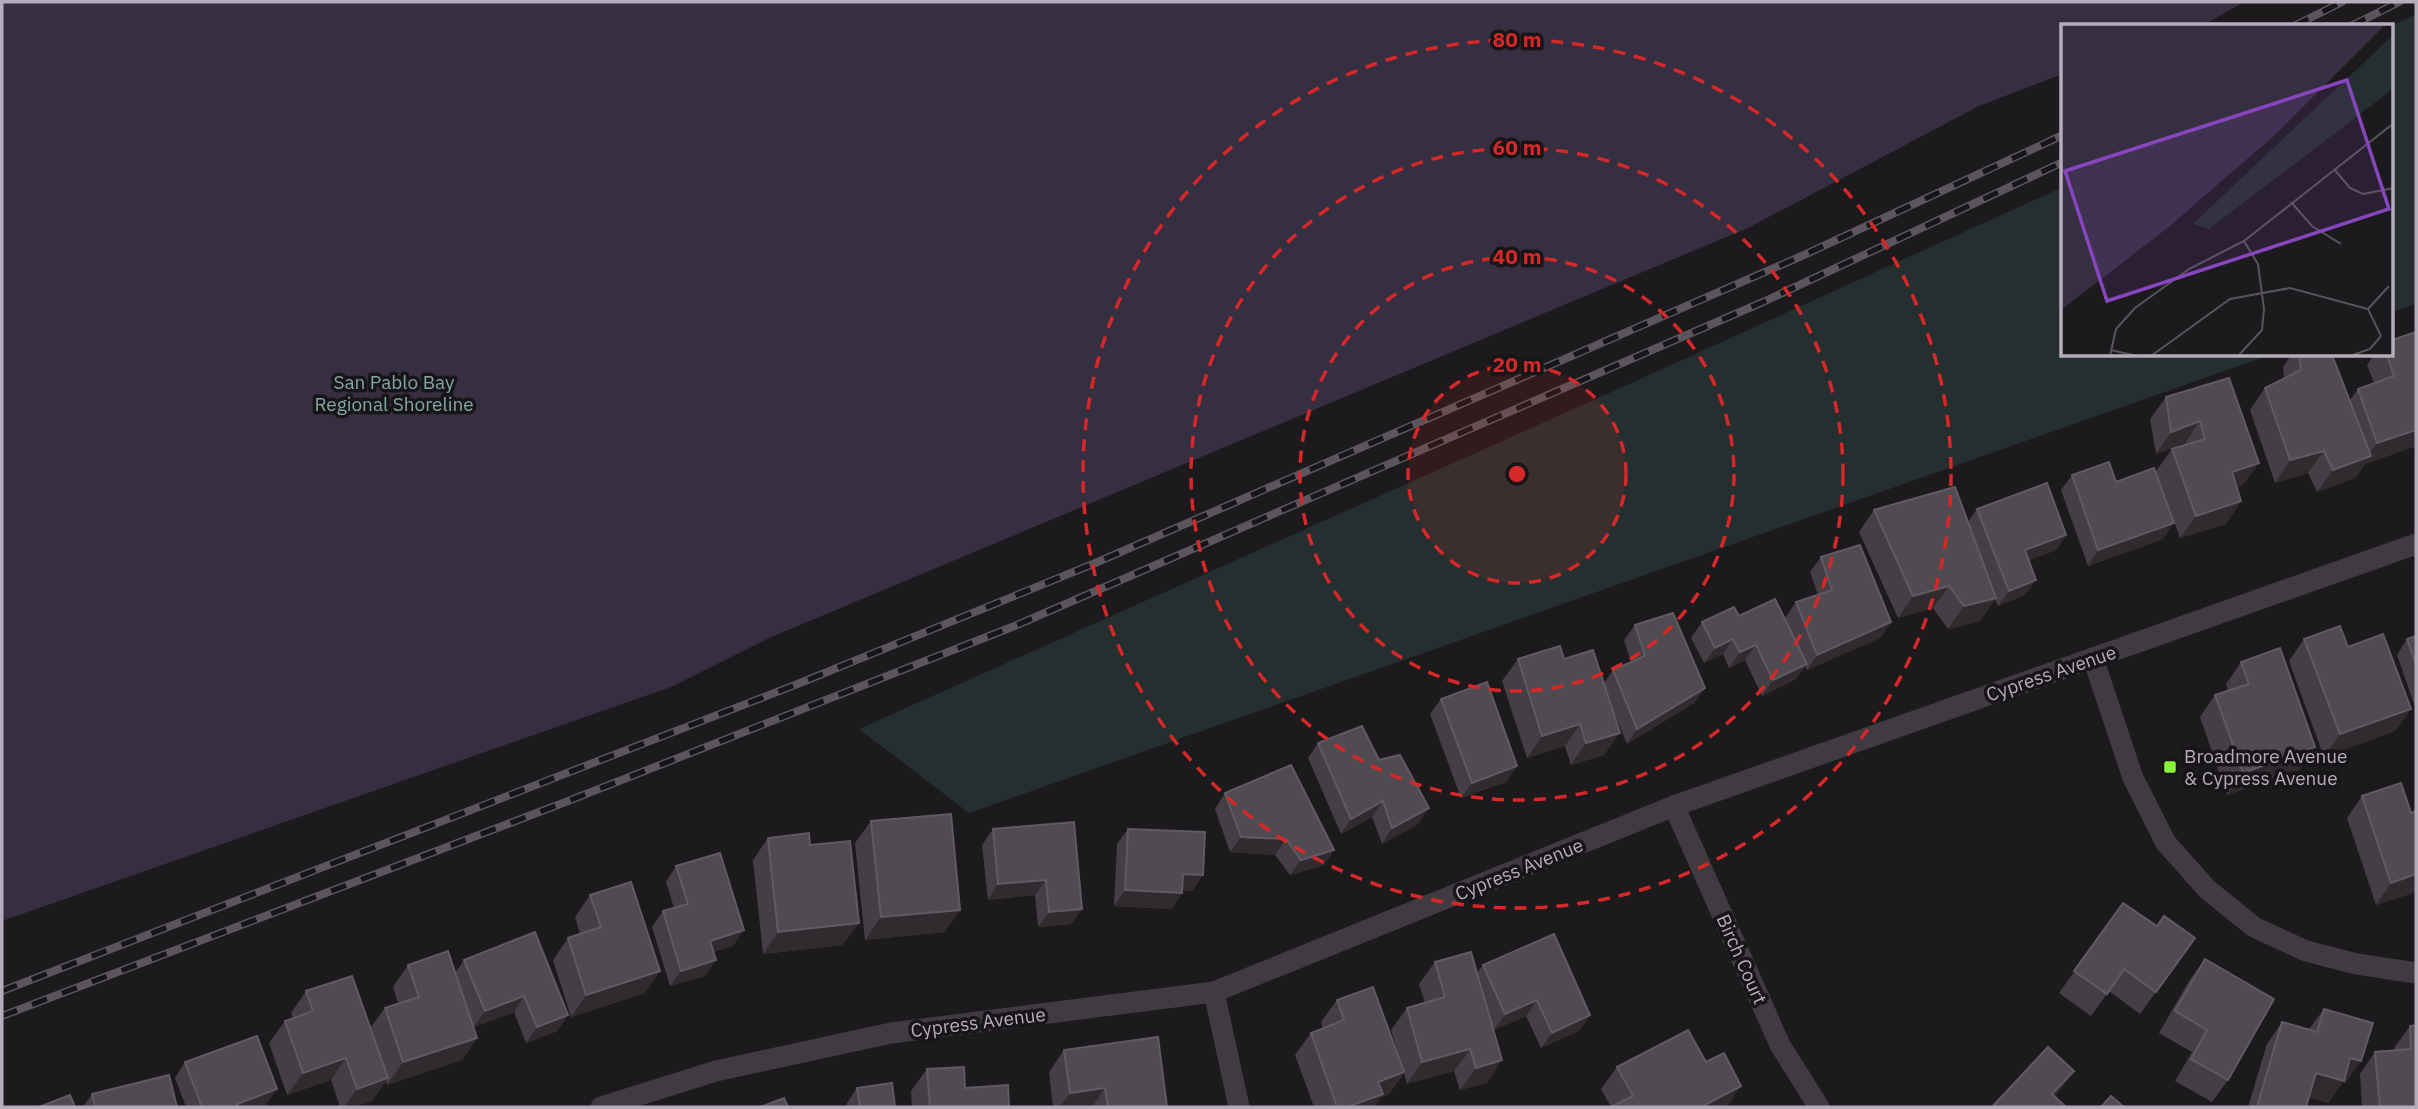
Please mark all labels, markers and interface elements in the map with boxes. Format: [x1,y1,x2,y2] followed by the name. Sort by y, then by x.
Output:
[2061,24,2394,357] inset map
[1493,25,1541,53] text: 80 m
[1493,133,1541,161] text: 60 m
[1493,242,1541,270] text: 40 m
[1493,350,1541,378] text: 20 m
[314,370,474,416] park label: San Pablo Bay Regional Shoreline
[1505,462,1529,486] centre of rings
[1983,640,2119,706] street label: Cypress Avenue
[2184,744,2348,790] place label: Broadmore Avenue & Cypress Avenue
[2162,759,2178,775] marker: Broadmore Avenue & Cypress Avenue
[1451,832,1587,906] street label: Cypress Avenue
[1712,910,1772,1008] street label: Birch Court
[909,1002,1047,1042] street label: Cypress Avenue

